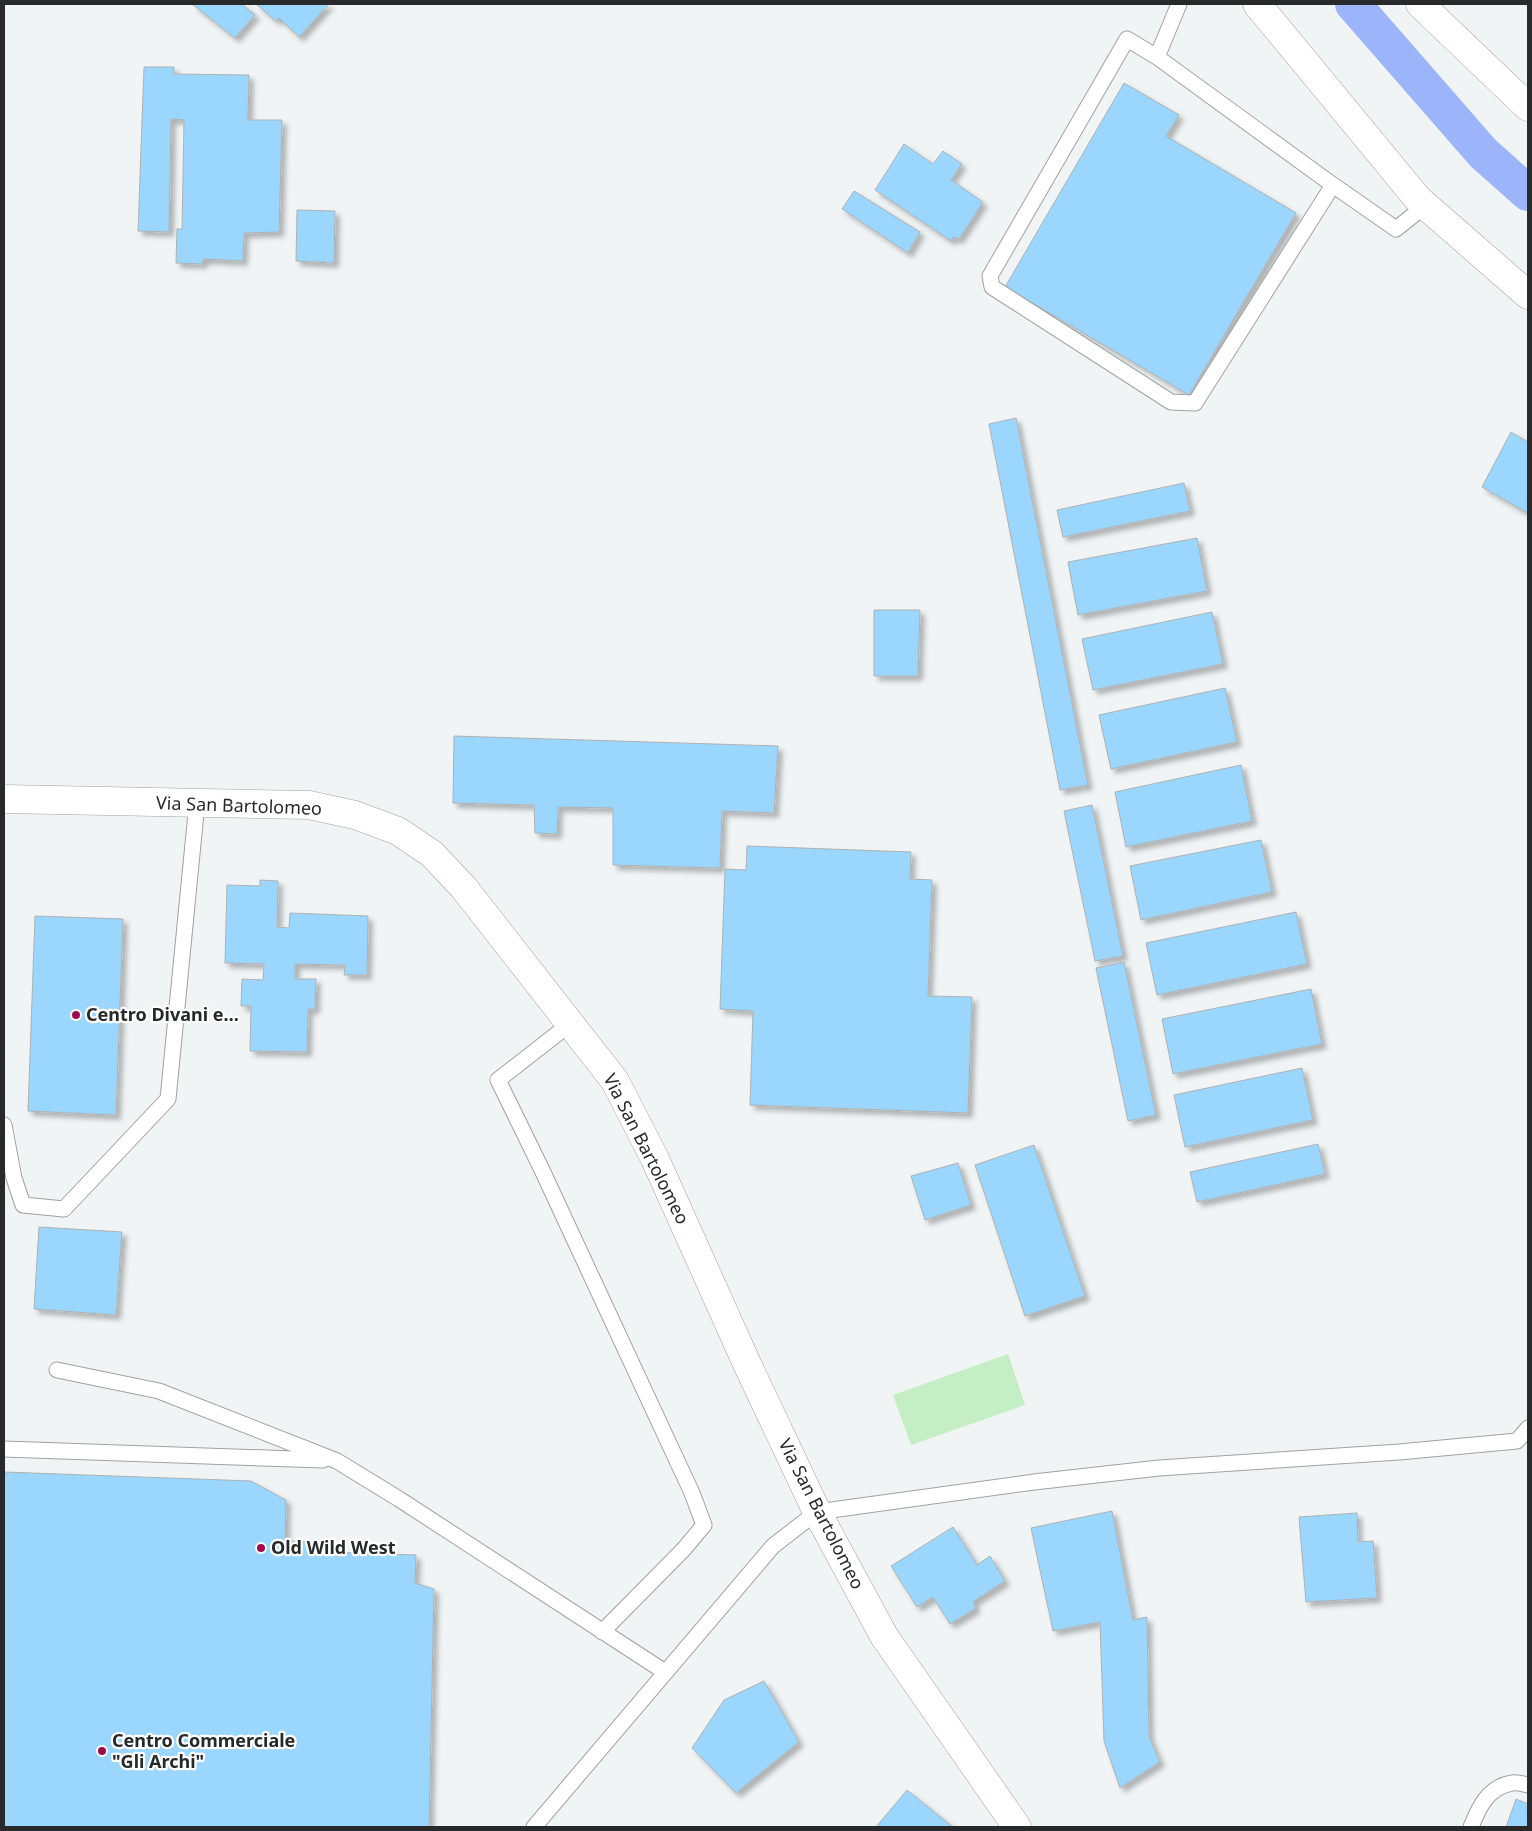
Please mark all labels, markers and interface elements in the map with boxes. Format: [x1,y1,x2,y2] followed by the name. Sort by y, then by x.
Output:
[156,790,322,820] street label: Via San Bartolomeo
[86,1002,239,1026] place label: Centro Divani e…
[70,1009,82,1021] marker: Centro Divani e…
[599,1069,695,1228] street label: Via San Bartolomeo
[774,1434,870,1593] street label: Via San Bartolomeo
[271,1535,396,1559] place label: Old Wild West
[255,1542,267,1554] marker: Old Wild West
[112,1728,295,1773] place label: Centro Commerciale "Gli Archi"
[96,1745,108,1757] marker: Centro Commerciale "Gli Archi"

